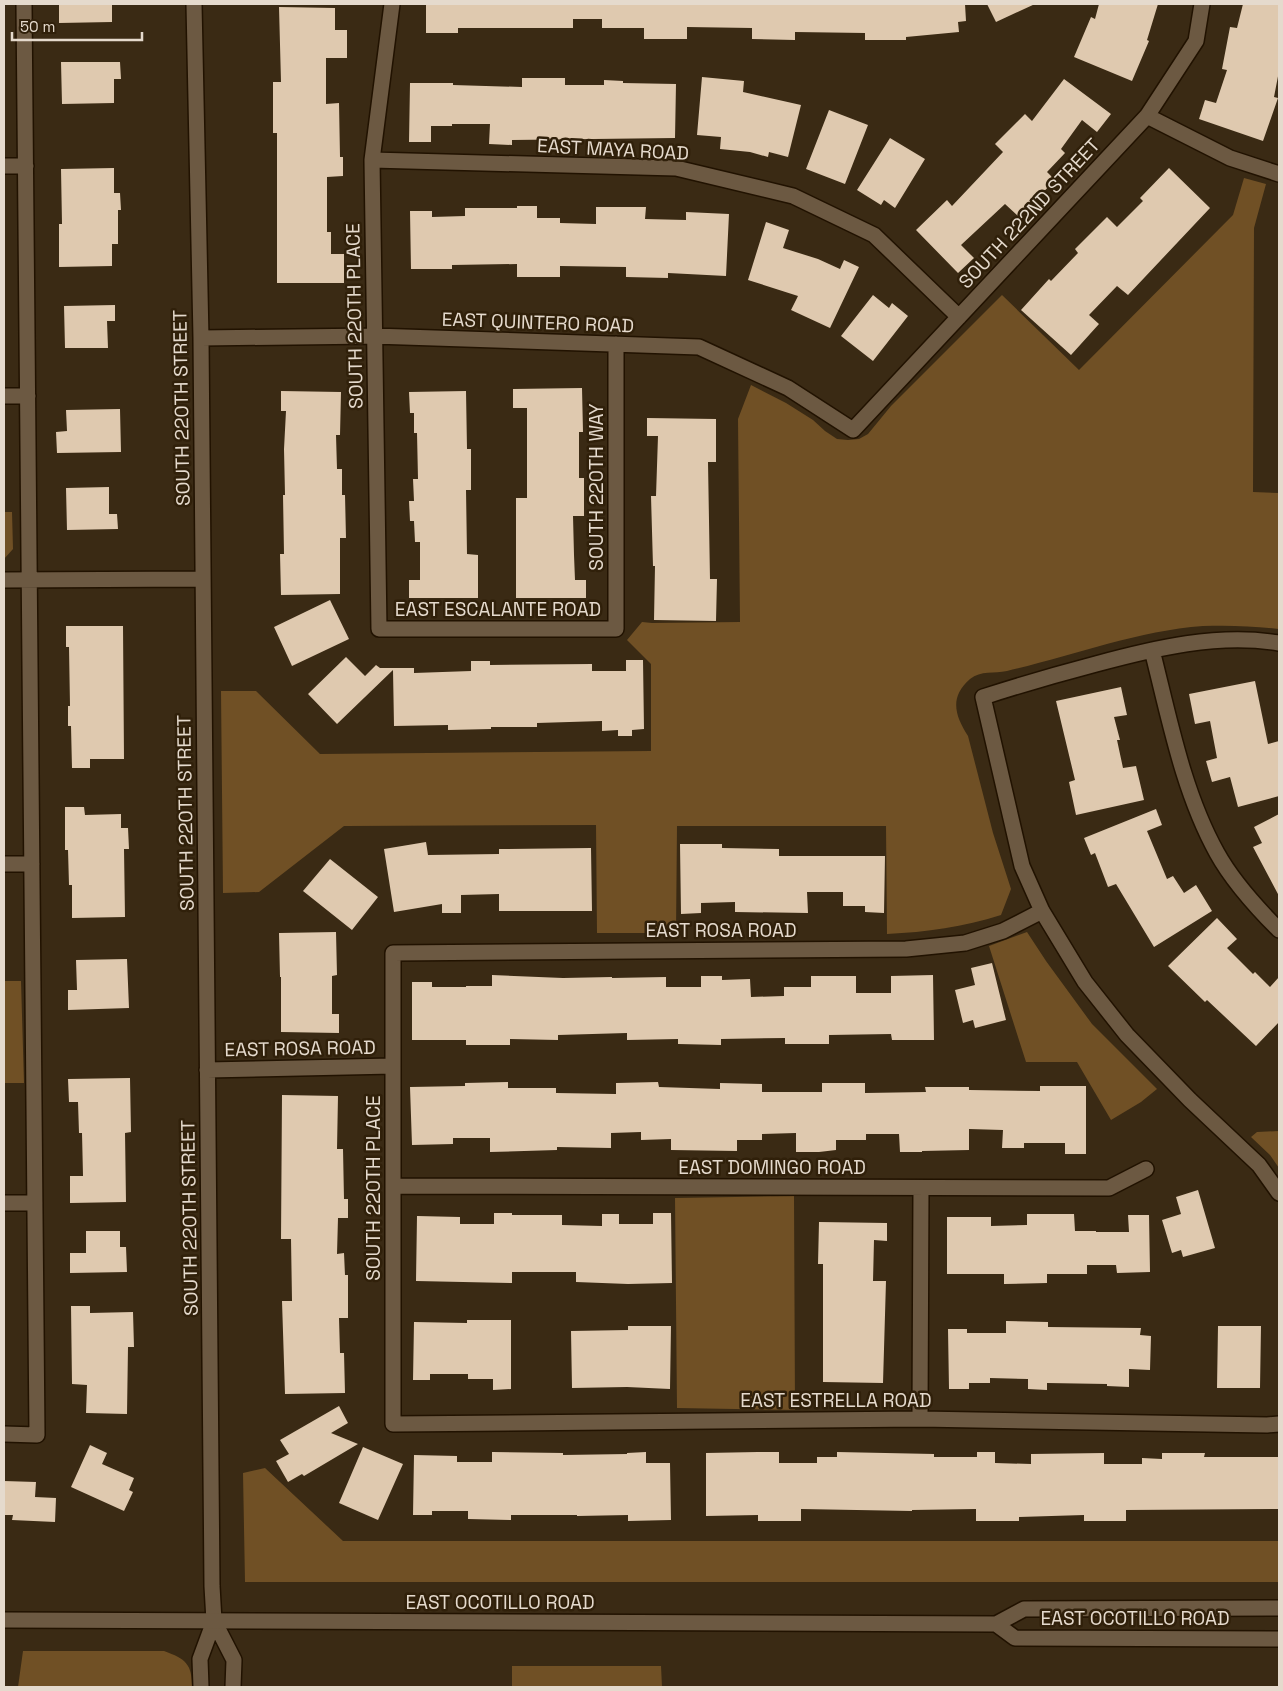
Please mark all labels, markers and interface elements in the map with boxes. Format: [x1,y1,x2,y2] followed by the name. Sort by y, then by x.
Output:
[12,10,142,42] scale bar
[20,17,55,36] text: 50 m
[536,133,690,166] street label: EAST MAYA ROAD
[953,133,1106,294] street label: SOUTH 222ND STREET
[340,223,369,409] street label: SOUTH 220TH PLACE
[441,307,635,338] street label: EAST QUINTERO ROAD
[167,310,196,506] street label: SOUTH 220TH STREET
[584,403,609,571] street label: SOUTH 220TH WAY
[395,597,601,622] street label: EAST ESCALANTE ROAD
[171,715,200,911] street label: SOUTH 220TH STREET
[645,918,797,943] street label: EAST ROSA ROAD
[224,1035,376,1062] street label: EAST ROSA ROAD
[361,1095,386,1281] street label: SOUTH 220TH PLACE
[175,1120,204,1316] street label: SOUTH 220TH STREET
[678,1155,866,1180] street label: EAST DOMINGO ROAD
[740,1388,932,1413] street label: EAST ESTRELLA ROAD
[405,1590,595,1615] street label: EAST OCOTILLO ROAD
[1040,1606,1230,1631] street label: EAST OCOTILLO ROAD

